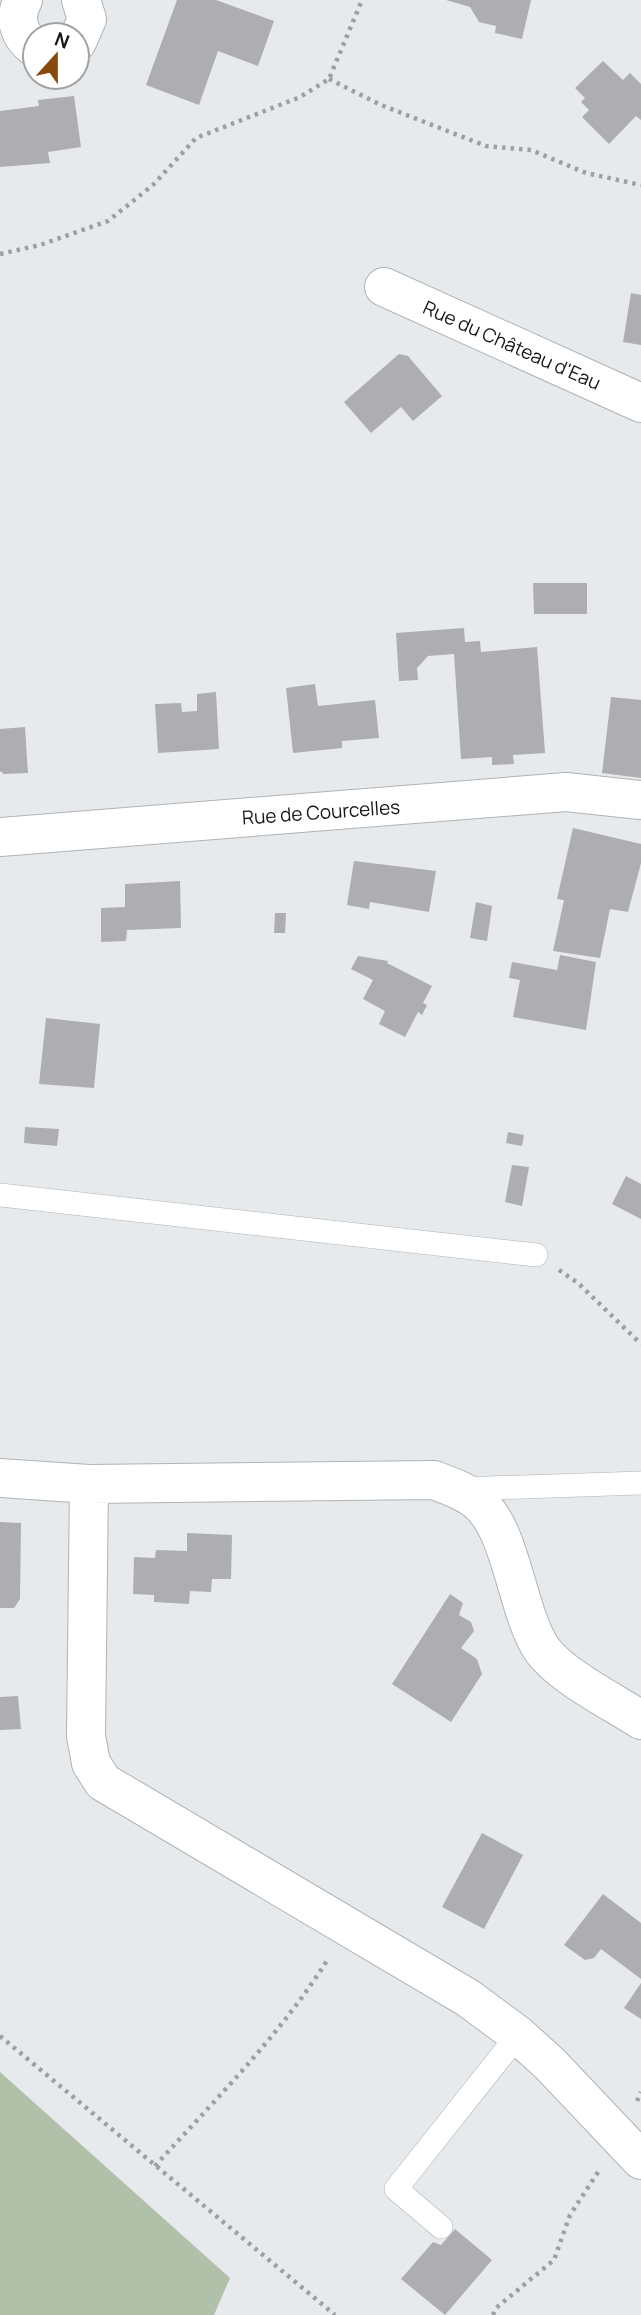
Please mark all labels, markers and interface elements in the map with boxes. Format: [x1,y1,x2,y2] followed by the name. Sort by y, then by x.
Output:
[21,21,91,91] north arrow
[51,26,73,55] text: N
[419,294,605,396] street label: Rue du Château d'Eau
[241,794,401,830] street label: Rue de Courcelles

